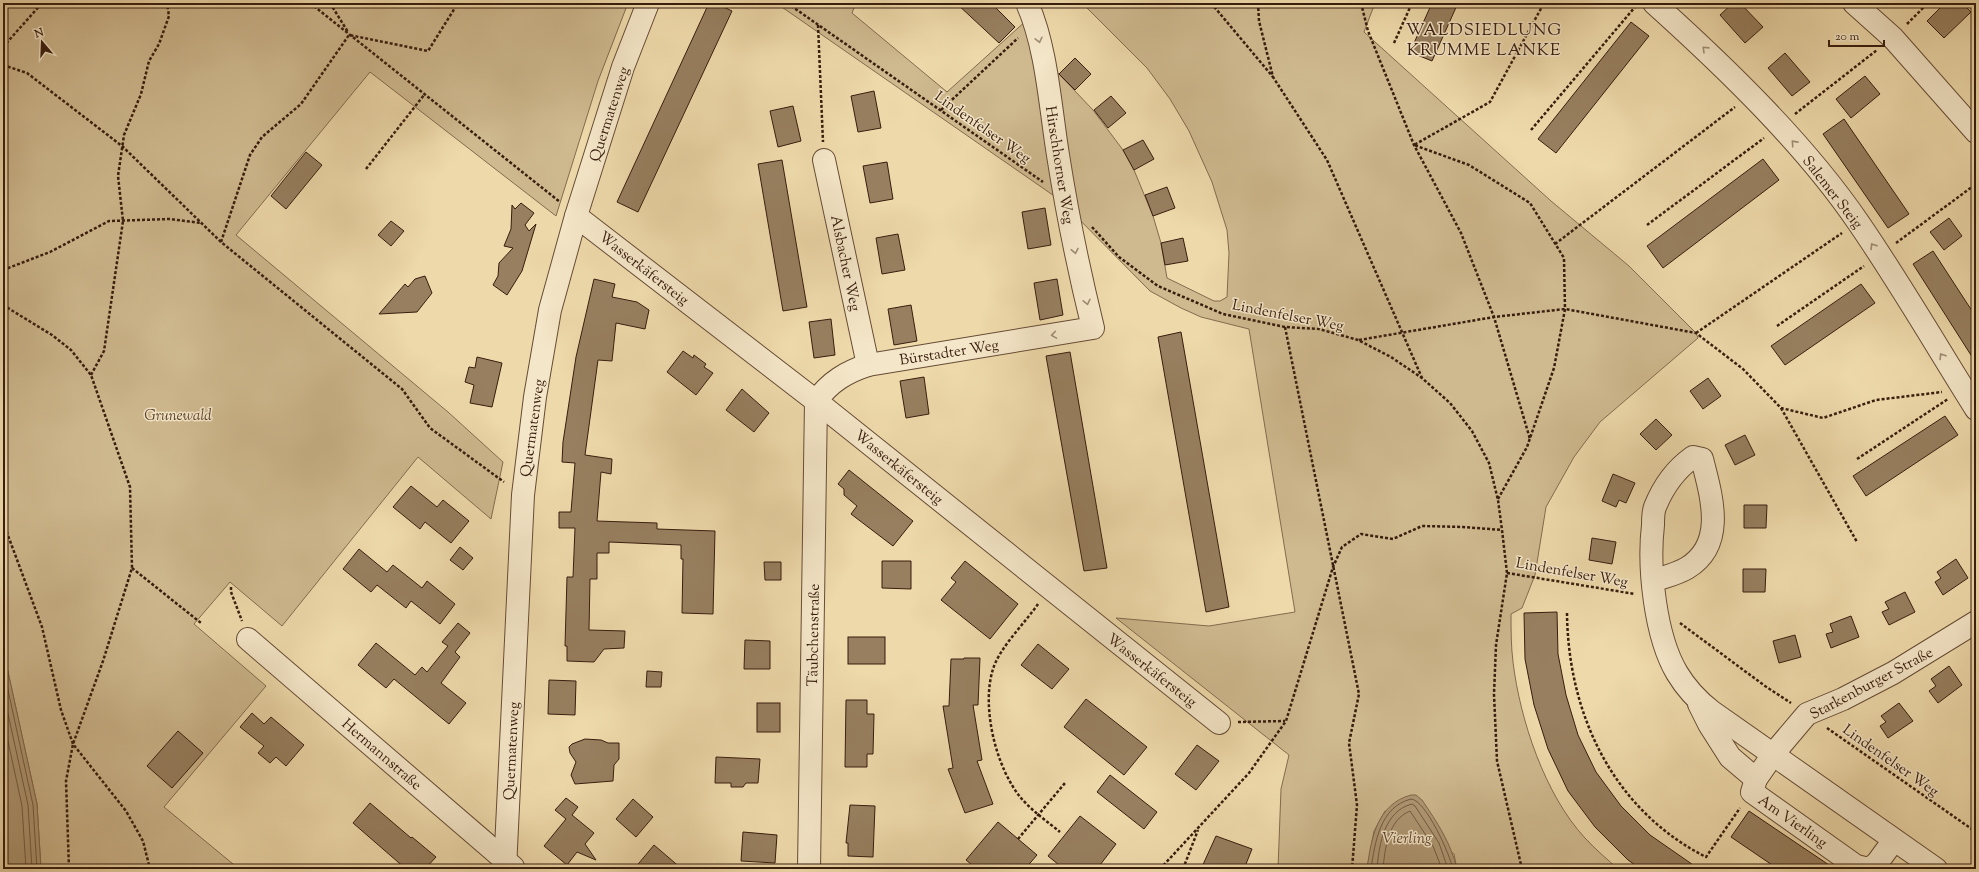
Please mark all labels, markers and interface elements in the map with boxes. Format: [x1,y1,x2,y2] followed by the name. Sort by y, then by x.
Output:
[1406,19,1562,63] district label: WALDSIEDLUNG KRUMME LANKE
[22,22,62,62] north arrow
[1829,22,1884,48] scale bar
[31,24,46,43] text: N
[1835,28,1860,46] text: 20 m
[1035,36,1043,43] one-way arrow
[1702,46,1710,54] one-way arrow
[585,64,636,165] street label: Quermatenweg
[930,87,1035,169] street label: Lindenfelser Weg
[1039,105,1078,226] street label: Hirschhorner Weg
[1792,141,1799,148] one-way arrow
[1797,152,1867,234] street label: Salemer Steig
[824,213,865,313] street label: Alsbacher Weg
[594,227,693,311] street label: Wasserkäfersteig
[1870,243,1878,250] one-way arrow
[1070,247,1078,254] one-way arrow
[1230,295,1345,338] street label: Lindenfelser Weg
[1082,299,1090,305] one-way arrow
[1051,330,1058,339] one-way arrow
[898,335,1000,372] street label: Bürstadter Weg
[1940,353,1947,360] one-way arrow
[516,378,551,479] street label: Quermatenweg
[144,406,212,427] park label: Grunewald
[849,426,947,511] street label: Wasserkäfersteig
[1514,553,1629,594] street label: Lindenfelser Weg
[803,583,826,687] street label: Täubchenstraße
[1102,629,1201,713] street label: Wasserkäfersteig
[1806,643,1937,726] street label: Starkenburger Straße
[499,701,526,801] street label: Quermatenweg
[336,714,426,796] street label: Hermannstraße
[1838,720,1943,802] street label: Lindenfelser Weg
[1753,791,1831,854] street label: Am Vierling
[1382,828,1432,851] water label: Vierling

